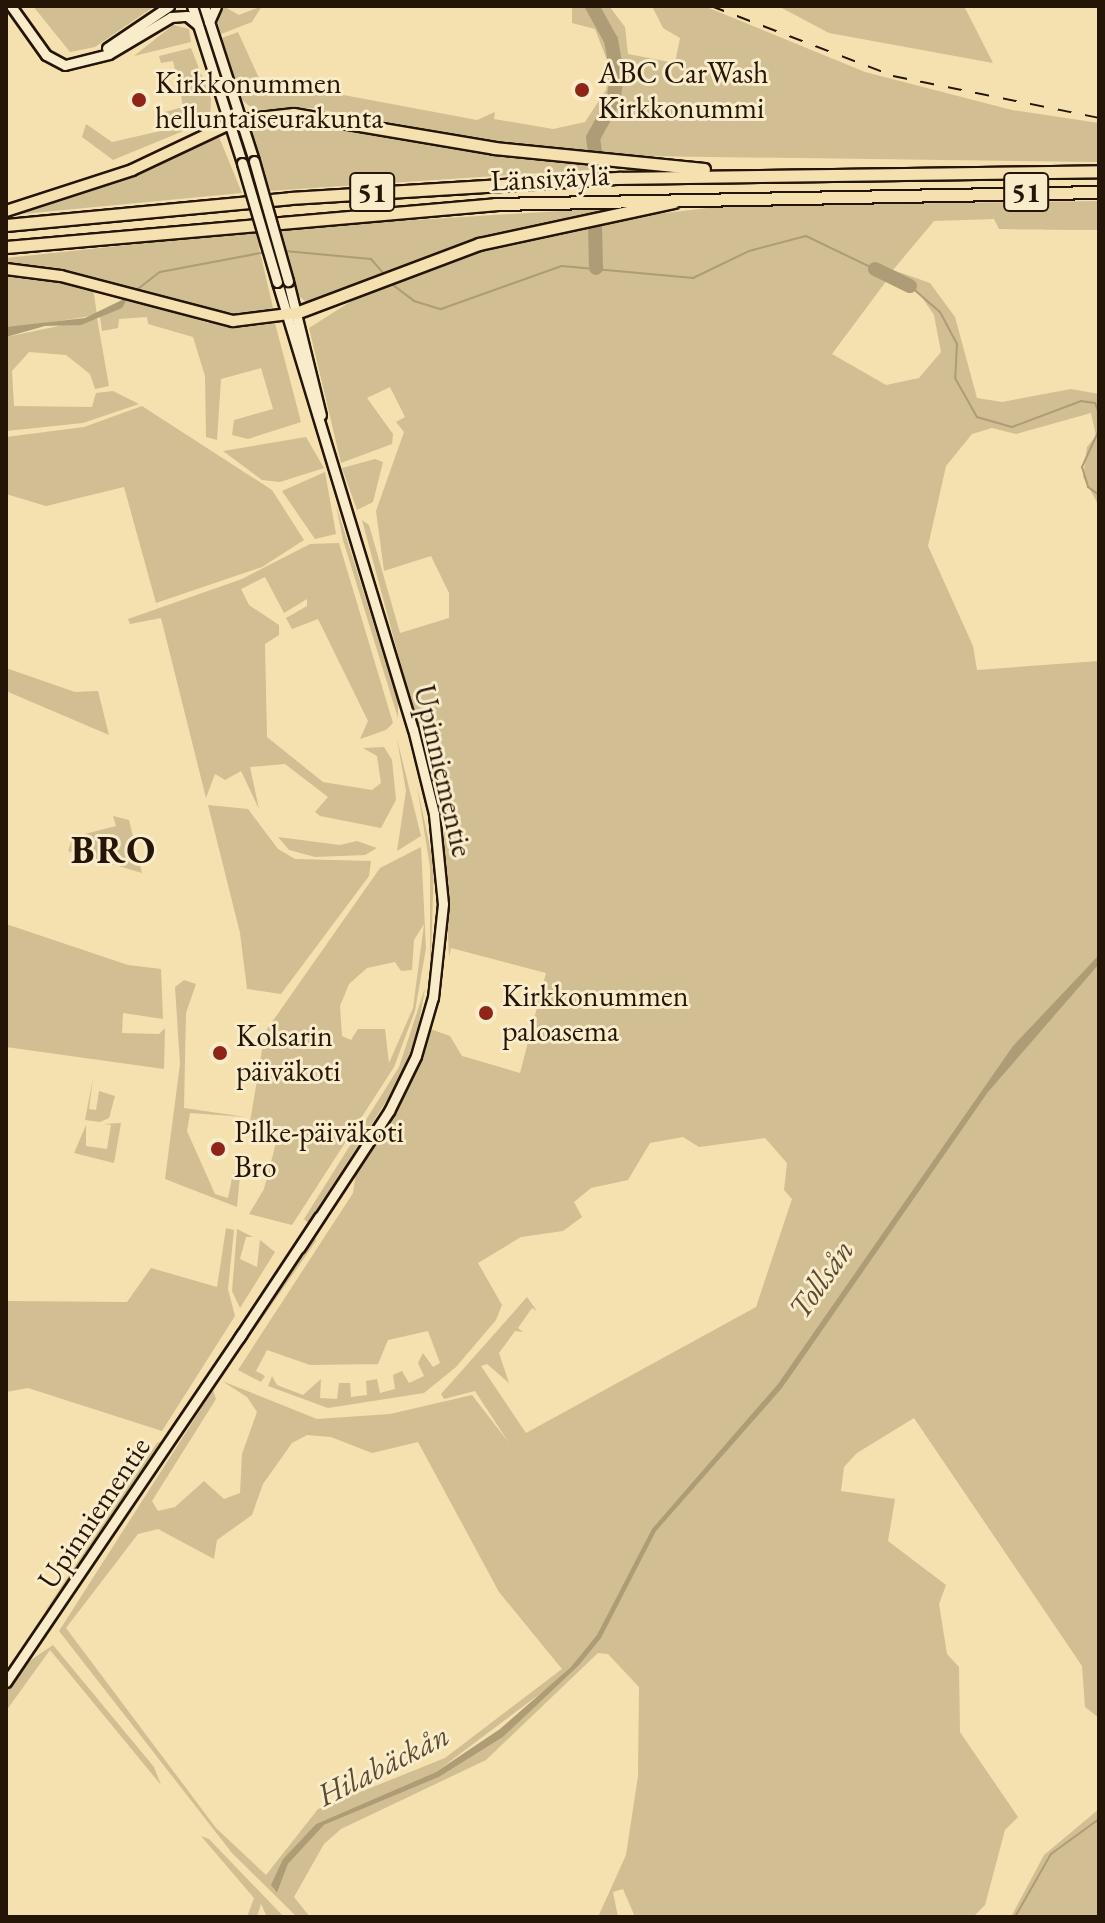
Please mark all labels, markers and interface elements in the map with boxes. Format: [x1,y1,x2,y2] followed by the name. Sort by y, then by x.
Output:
[598,55,769,126] place label: ABC CarWash Kirkkonummi
[155,65,383,136] place label: Kirkkonummen helluntaiseurakunta
[573,81,591,99] marker: ABC CarWash Kirkkonummi
[130,91,148,109] marker: Kirkkonummen helluntaiseurakunta
[490,157,610,199] street label: Länsiväylä
[348,168,396,216] road number: 51
[1002,168,1050,216] road number: 51
[406,682,480,860] street label: Upinniementie
[71,827,157,873] district label: BRO
[502,978,689,1048] place label: Kirkkonummen paloasema
[477,1004,495,1022] marker: Kirkkonummen paloasema
[236,1018,341,1088] place label: Kolsarin päiväkoti
[211,1044,229,1062] marker: Kolsarin päiväkoti
[234,1114,404,1184] place label: Pilke-päiväkoti Bro
[209,1140,227,1158] marker: Pilke-päiväkoti Bro
[780,1232,862,1326] water label: Tollsån
[30,1430,158,1596] street label: Upinniementie
[311,1715,455,1815] water label: Hilabäckån

